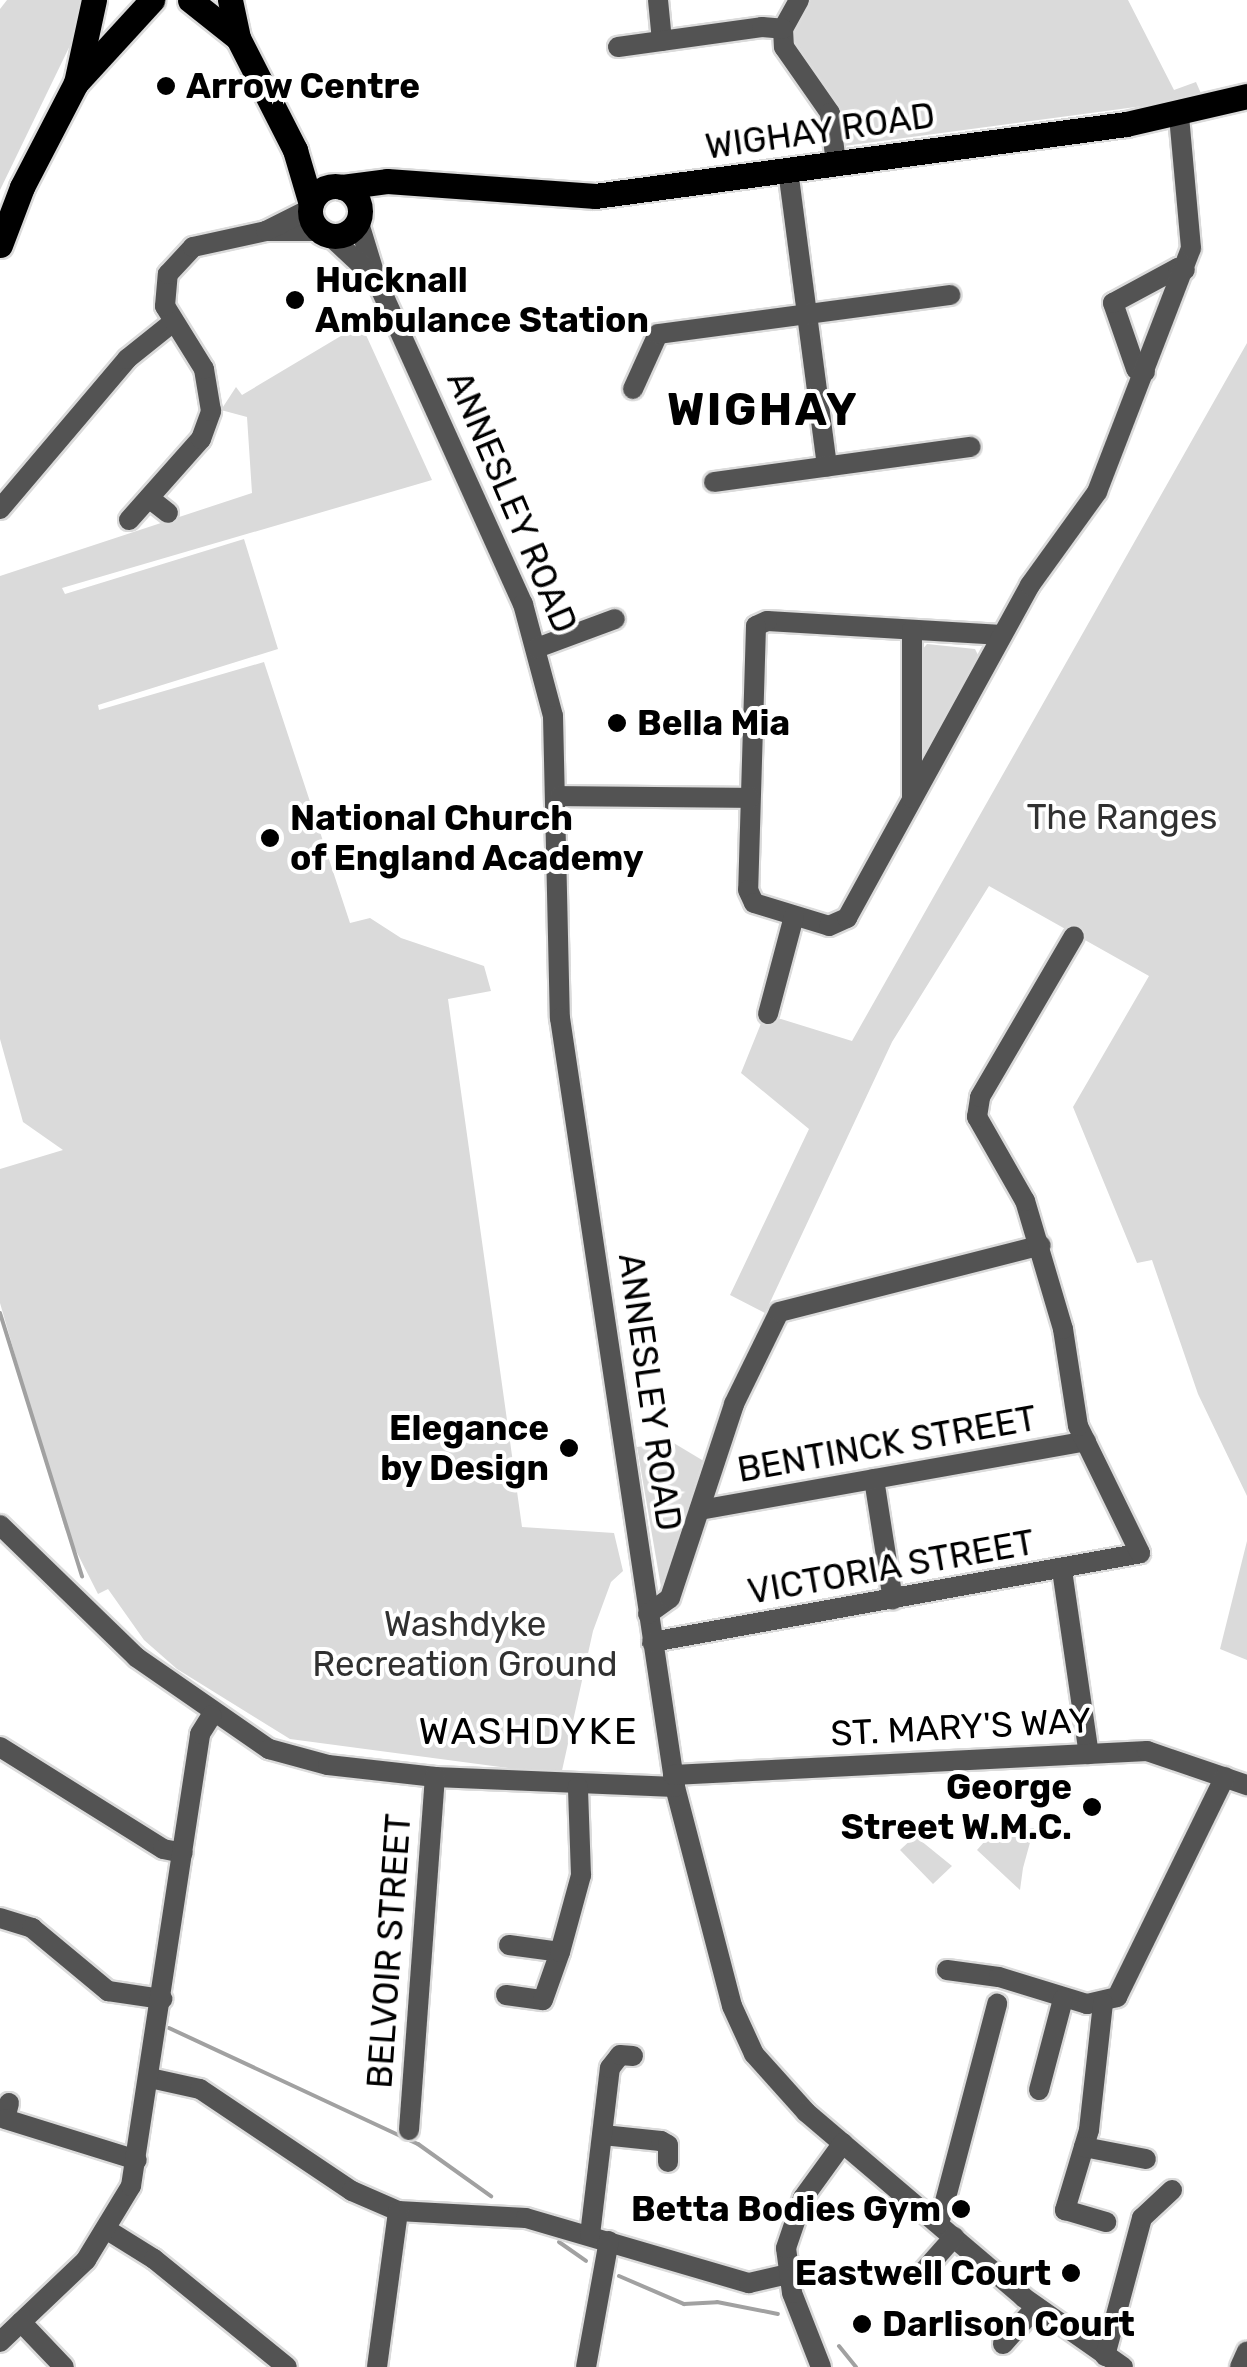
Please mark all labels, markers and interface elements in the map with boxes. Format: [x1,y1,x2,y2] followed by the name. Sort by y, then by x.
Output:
[186,65,421,107] place label: Arrow Centre
[155,75,177,97] marker: Arrow Centre
[702,94,938,168] street label: WIGHAY ROAD
[315,259,649,341] place label: Hucknall Ambulance Station
[284,289,306,311] marker: Hucknall Ambulance Station
[438,365,586,639] street label: ANNESLEY ROAD
[667,383,859,437] district label: WIGHAY
[637,702,790,744] place label: Bella Mia
[606,712,628,734] marker: Bella Mia
[1027,796,1217,838] park label: The Ranges
[290,797,645,879] place label: National Church of England Academy
[259,827,281,849] marker: National Church of England Academy
[610,1250,690,1534] street label: ANNESLEY ROAD
[734,1397,1040,1491] street label: BENTINCK STREET
[379,1407,549,1489] place label: Elegance by Design
[558,1437,580,1459] marker: Elegance by Design
[744,1521,1038,1613] street label: VICTORIA STREET
[312,1603,618,1685] park label: Washdyke Recreation Ground
[829,1699,1093,1755] street label: ST. MARY'S WAY
[419,1709,639,1755] district label: WASHDYKE
[841,1766,1072,1848] place label: George Street W.M.C.
[1081,1796,1103,1818] marker: George Street W.M.C.
[358,1812,420,2090] street label: BELVOIR STREET
[631,2188,941,2230] place label: Betta Bodies Gym
[950,2198,972,2220] marker: Betta Bodies Gym
[795,2252,1051,2294] place label: Eastwell Court
[1060,2262,1082,2284] marker: Eastwell Court
[882,2303,1135,2345] place label: Darlison Court
[851,2313,873,2335] marker: Darlison Court

